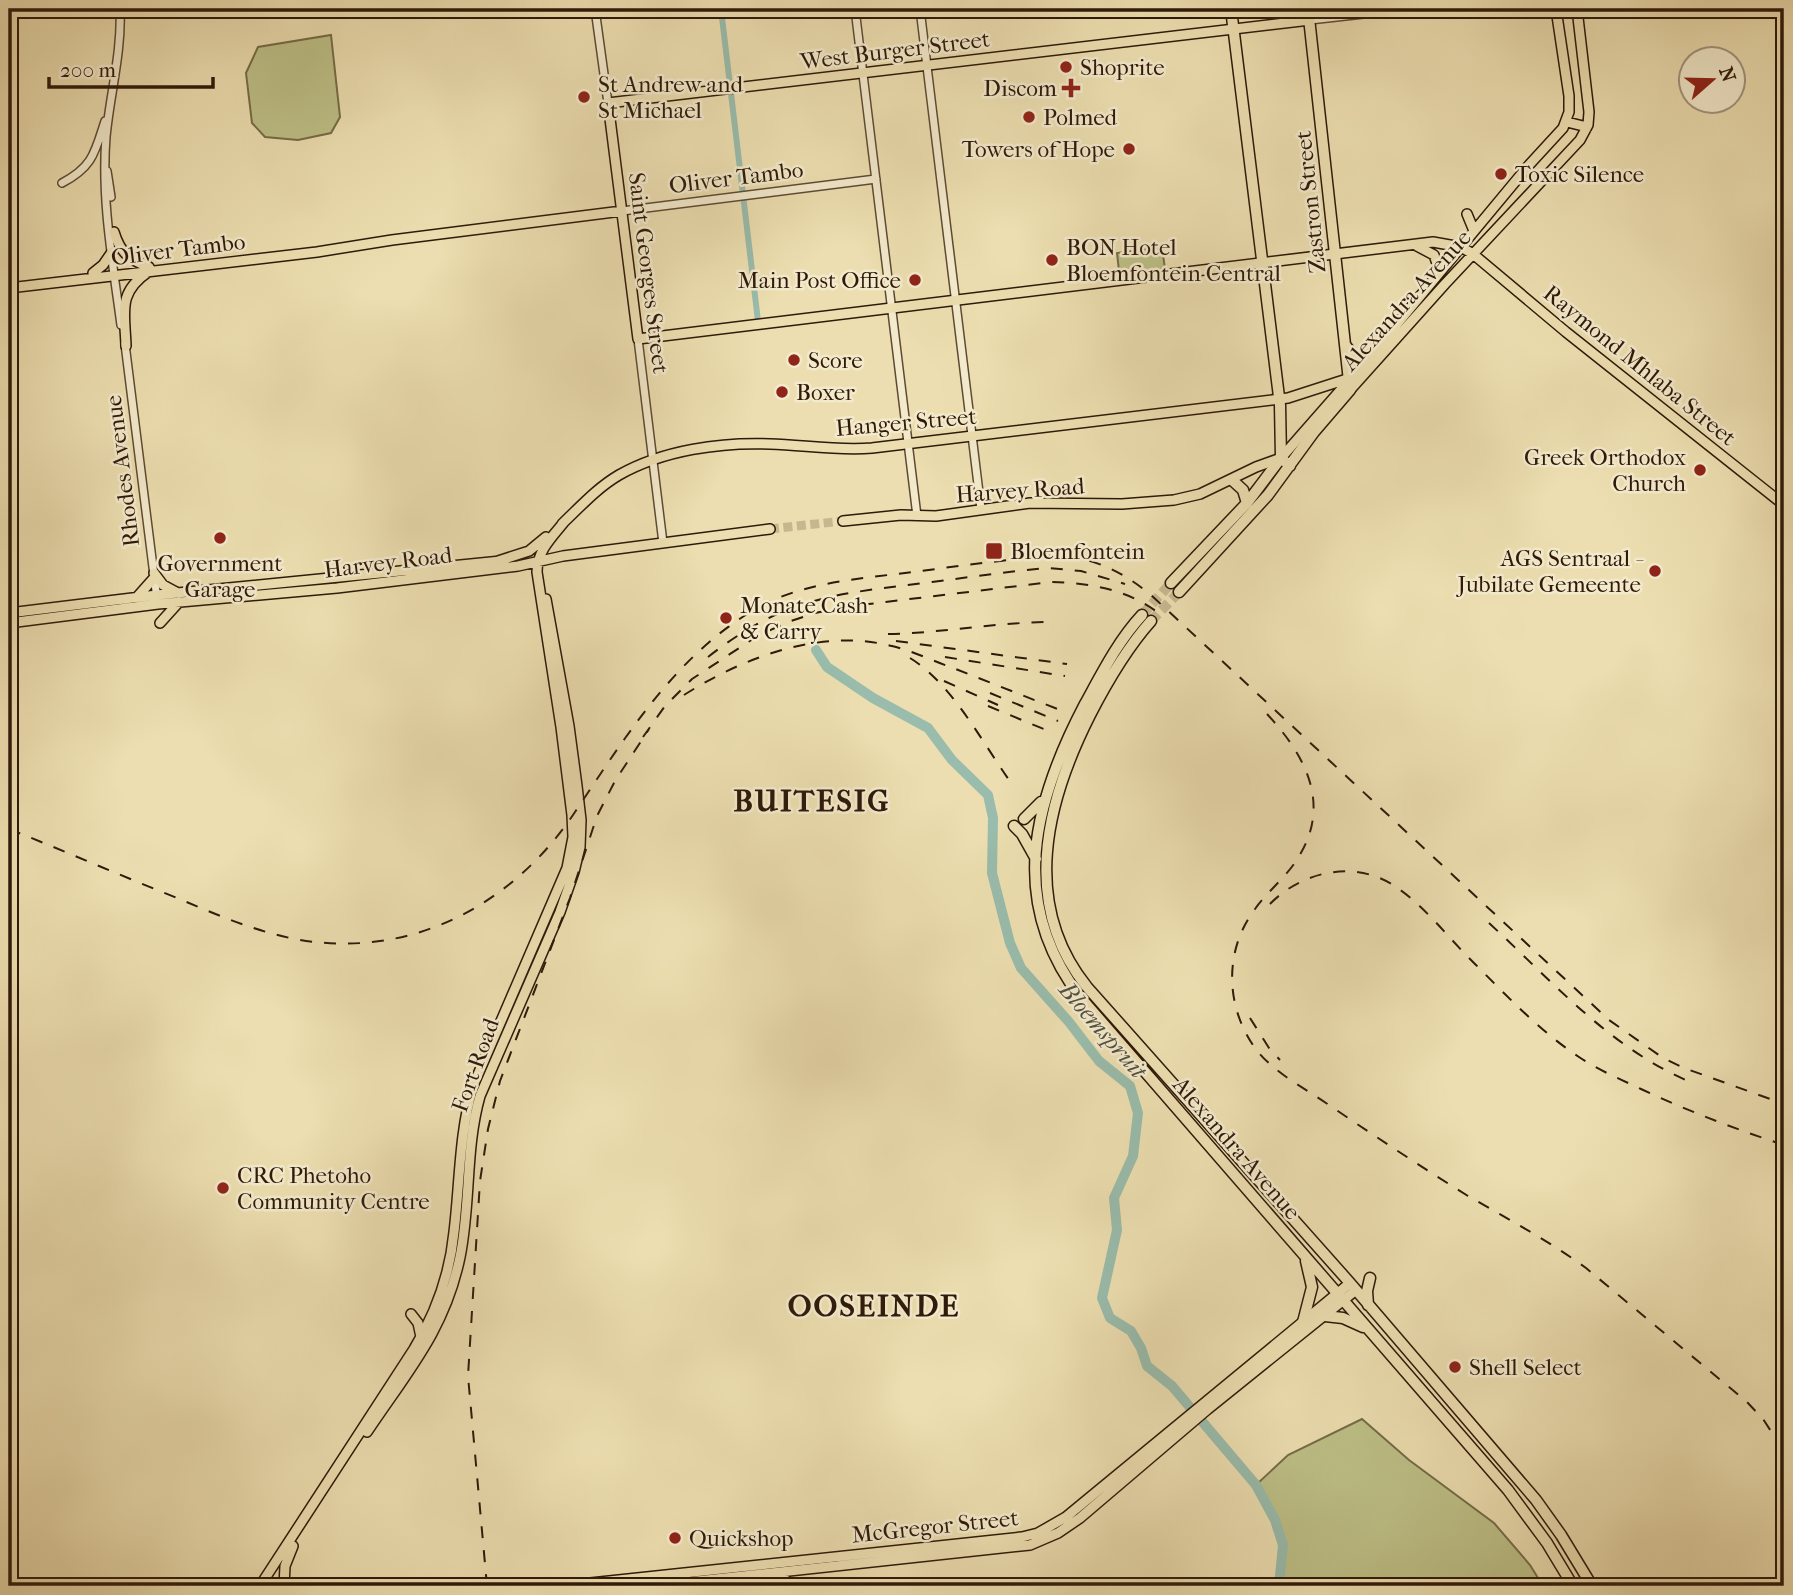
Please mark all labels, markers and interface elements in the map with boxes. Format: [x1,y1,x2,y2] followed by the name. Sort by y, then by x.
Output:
[798,25,991,76] street label: West Burger Street
[49,46,214,90] scale bar
[1678,46,1748,116] north arrow
[1080,54,1165,81] place label: Shoprite
[60,58,116,82] text: 200 m
[1058,59,1074,75] marker: Shoprite
[1714,64,1740,86] text: N
[598,71,743,124] place label: St Andrew and St Michael
[983,75,1057,102] place label: Discom
[1063,80,1079,96] marker: Discom
[576,89,592,105] marker: St Andrew and St Michael
[1043,104,1118,131] place label: Polmed
[1021,109,1037,125] marker: Polmed
[1290,129,1331,274] street label: Zastron Street
[962,136,1115,163] place label: Towers of Hope
[1121,141,1137,157] marker: Towers of Hope
[667,156,805,199] street label: Oliver Tambo
[1515,161,1644,188] place label: Toxic Silence
[1493,166,1509,182] marker: Toxic Silence
[623,171,674,375] street label: Saint Georges Street
[1335,224,1477,377] street label: Alexandra Avenue
[109,228,247,271] street label: Oliver Tambo
[1066,234,1282,287] place label: BON Hotel Bloemfontein Central
[1044,252,1060,268] marker: BON Hotel Bloemfontein Central
[738,267,901,294] place label: Main Post Office
[907,272,923,288] marker: Main Post Office
[1538,279,1741,451] street label: Raymond Mhlaba Street
[808,347,863,374] place label: Score
[786,352,802,368] marker: Score
[796,379,855,406] place label: Boxer
[774,384,790,400] marker: Boxer
[100,394,145,548] street label: Rhodes Avenue
[835,403,978,442] street label: Hanger Street
[1524,444,1686,497] place label: Greek Orthodox Church
[1692,462,1708,478] marker: Greek Orthodox Church
[955,472,1086,508] street label: Harvey Road
[212,530,228,546] marker: Government Garage
[1010,538,1146,565] place label: Bloemfontein
[322,541,454,584] street label: Harvey Road
[984,541,1004,561] marker: Bloemfontein
[1455,545,1644,598] place label: AGS Sentraal - Jubilate Gemeente
[158,550,282,603] place label: Government Garage
[1647,563,1663,579] marker: AGS Sentraal - Jubilate Gemeente
[740,592,868,645] place label: Monate Cash & Carry
[718,610,734,626] marker: Monate Cash & Carry
[734,784,890,819] district label: BUITESIG
[1052,975,1154,1085] water label: Bloemspruit
[446,1014,505,1116] street label: Fort Road
[1167,1071,1306,1225] street label: Alexandra Avenue
[237,1162,430,1215] place label: CRC Phetoho Community Centre
[215,1180,231,1196] marker: CRC Phetoho Community Centre
[788,1289,960,1324] district label: OOSEINDE
[1469,1354,1582,1381] place label: Shell Select
[1447,1359,1463,1375] marker: Shell Select
[850,1504,1020,1549] street label: McGregor Street
[689,1525,794,1552] place label: Quickshop
[667,1530,683,1546] marker: Quickshop

